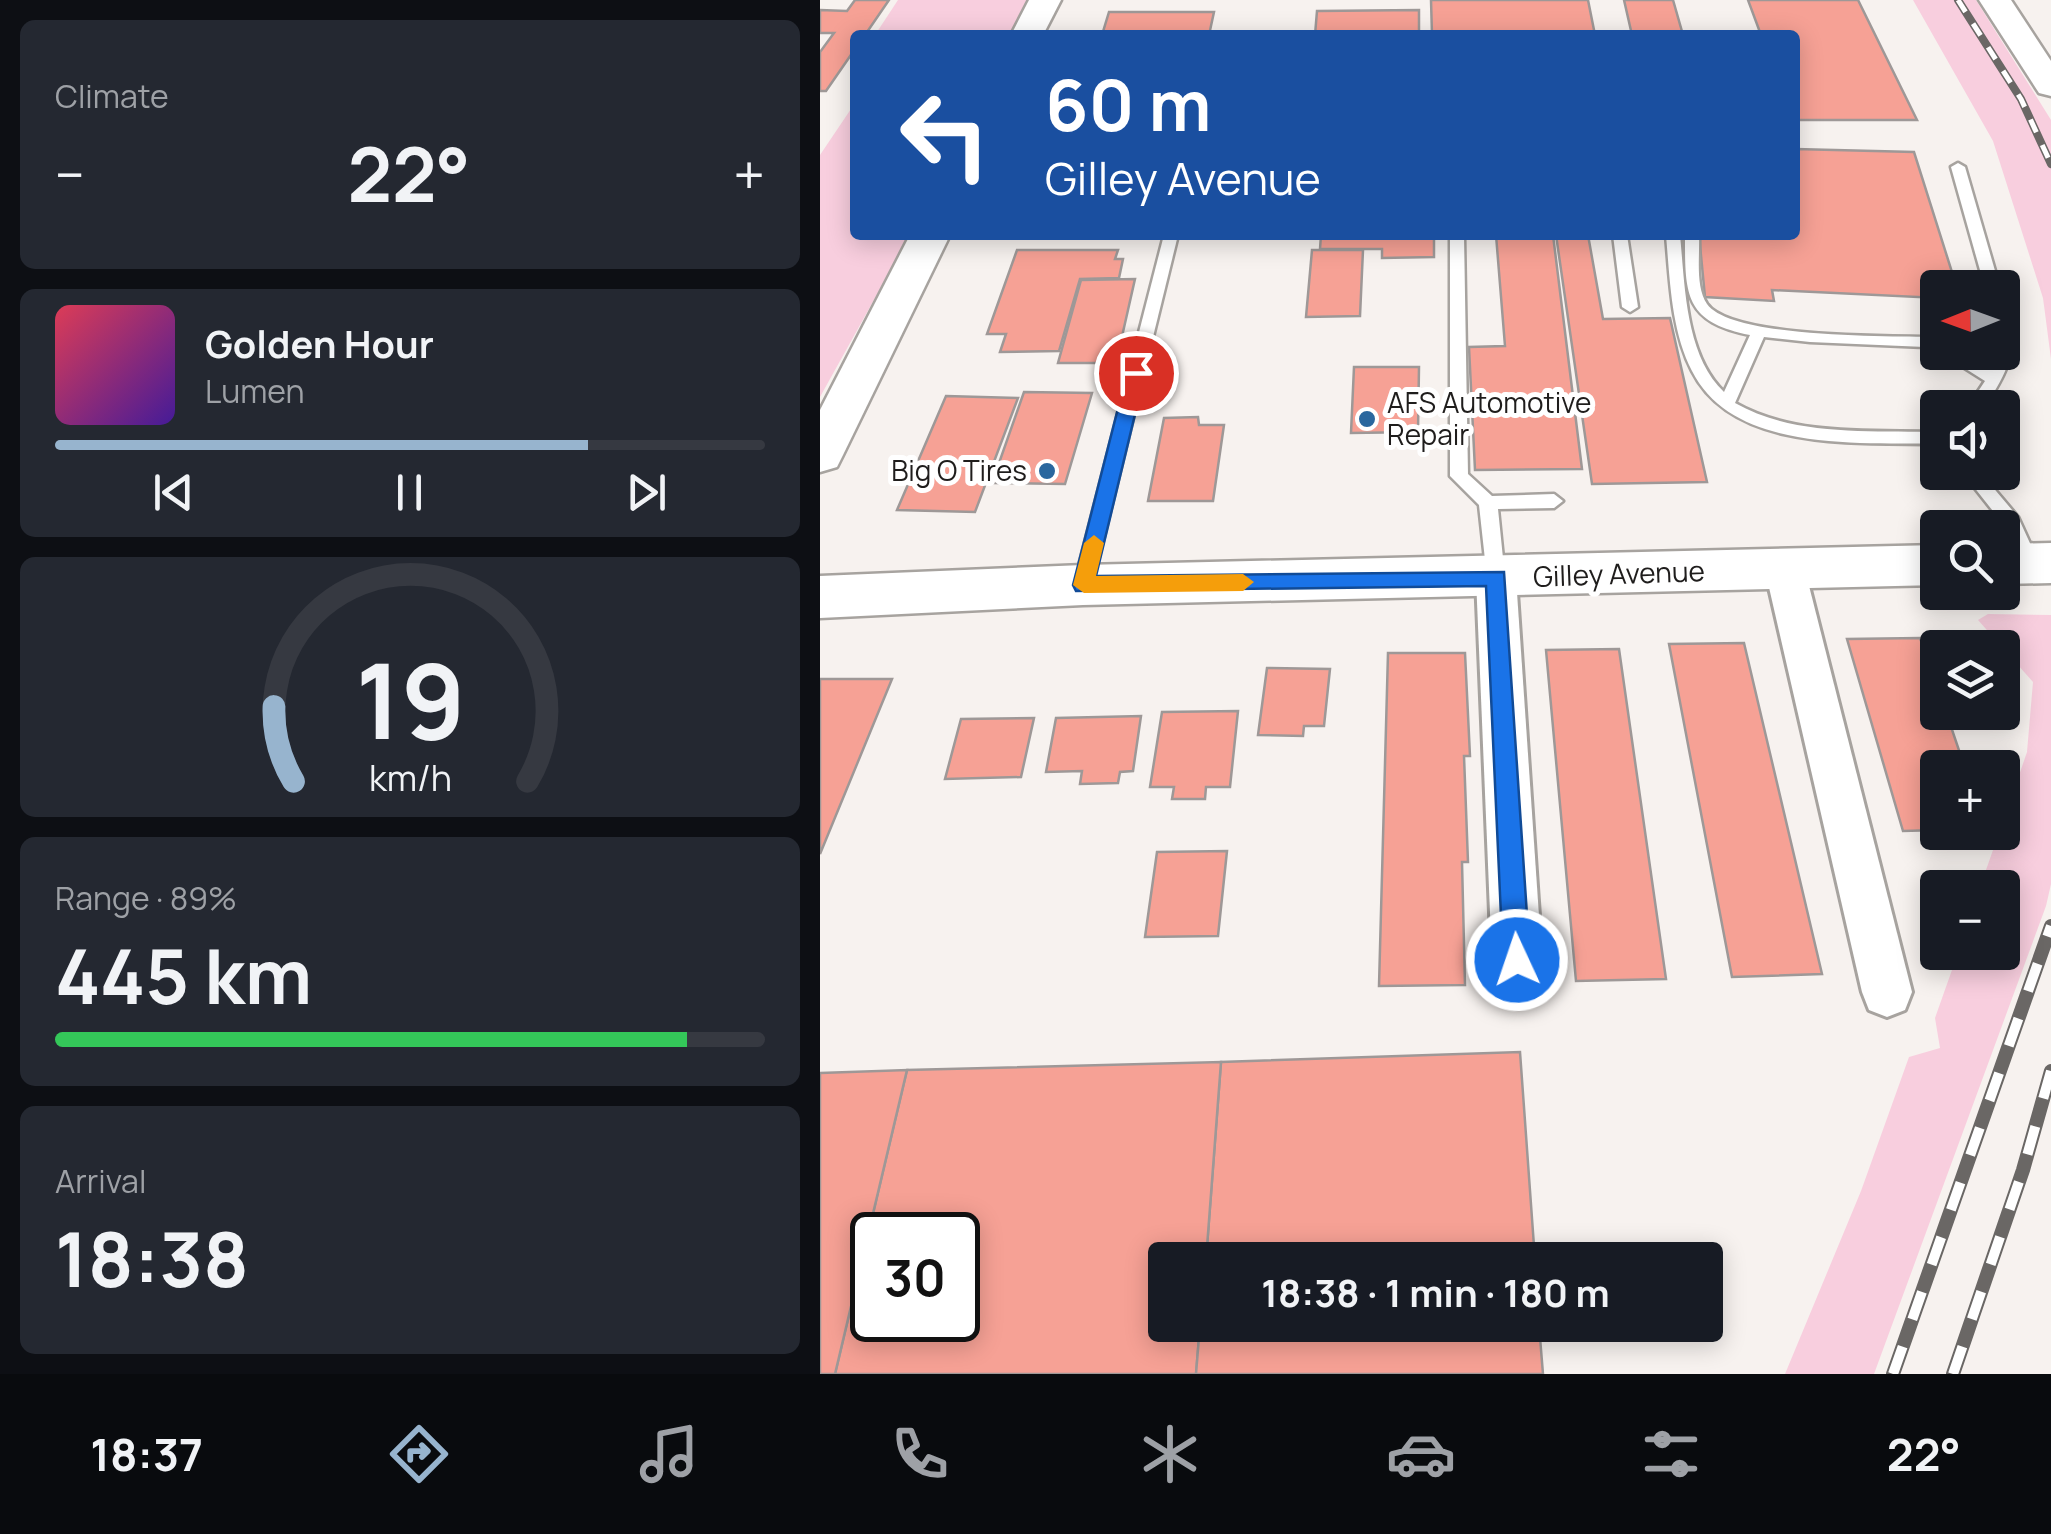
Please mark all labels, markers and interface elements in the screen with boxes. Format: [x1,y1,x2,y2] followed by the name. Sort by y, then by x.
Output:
[1045,56,1212,152] text: 60 m
[880,70,1010,200] icon: left
[55,74,169,118] text: Climate
[347,122,471,225] text: 22°
[55,136,85,212] text: −
[733,136,765,212] text: +
[1045,147,1321,209] text: Gilley Avenue
[1920,270,2020,370] north arrow
[1920,270,2020,970] map controls
[205,317,434,369] text: Golden Hour
[1094,331,1179,416] pin
[1109,346,1164,401] icon: arrive
[205,369,305,413] text: Lumen
[1387,383,1591,453] place label: AFS Automotive Repair
[1920,390,2020,490] button: sound
[1356,408,1378,430] marker: AFS Automotive Repair
[891,451,1027,489] place label: Big O Tires
[1036,460,1058,482] marker: Big O Tires
[146,465,201,520] icon: previous
[382,465,437,520] icon: pause
[619,465,674,520] icon: next
[1920,510,2020,610] button: search
[1533,551,1705,595] street label: Gilley Avenue
[355,628,465,770] text: 19
[1920,630,2020,730] button: layers
[1920,750,2020,850] button: +
[368,753,452,802] text: km/h
[1920,870,2020,970] button: −
[55,876,237,920] text: Range · 89%
[1465,908,1569,1012] position arrow
[55,924,312,1027] text: 445 km
[55,1159,146,1203] text: Arrival
[55,1207,249,1310] text: 18:38
[850,1212,980,1342] speed limit sign: 30
[1261,1266,1610,1318] text: 18:38 · 1 min · 180 m
[384,1419,454,1489] icon: directions
[634,1419,704,1489] icon: music
[885,1419,955,1489] icon: phone
[1135,1419,1205,1489] icon: climate
[1386,1419,1456,1489] icon: car
[1636,1419,1706,1489] icon: filters
[90,1423,203,1485] text: 18:37
[1887,1423,1961,1485] text: 22°

